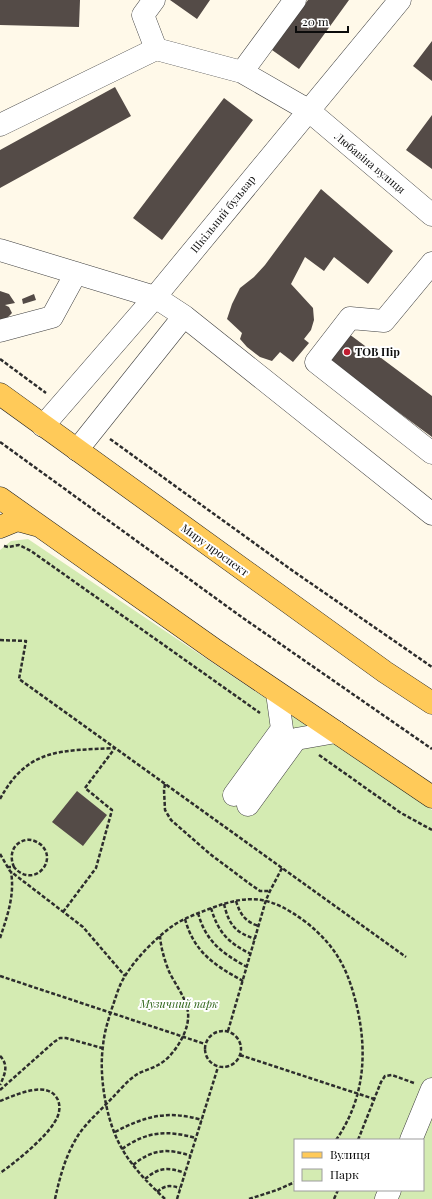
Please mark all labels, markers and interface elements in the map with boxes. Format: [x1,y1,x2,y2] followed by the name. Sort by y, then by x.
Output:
[296,8,348,34] scale bar
[302,13,329,29] text: 20 m
[331,128,409,197] street label: Любавіна вулиця
[187,172,259,256] street label: Шкільний бульвар
[355,344,400,359] place label: ТОВ Пір
[342,347,352,357] marker: ТОВ Пір
[178,520,252,579] street label: Миру проспект
[139,996,218,1011] park label: Музичний парк
[294,1139,424,1191] legend
[330,1146,371,1162] text: Вулиця
[330,1166,359,1182] text: Парк

